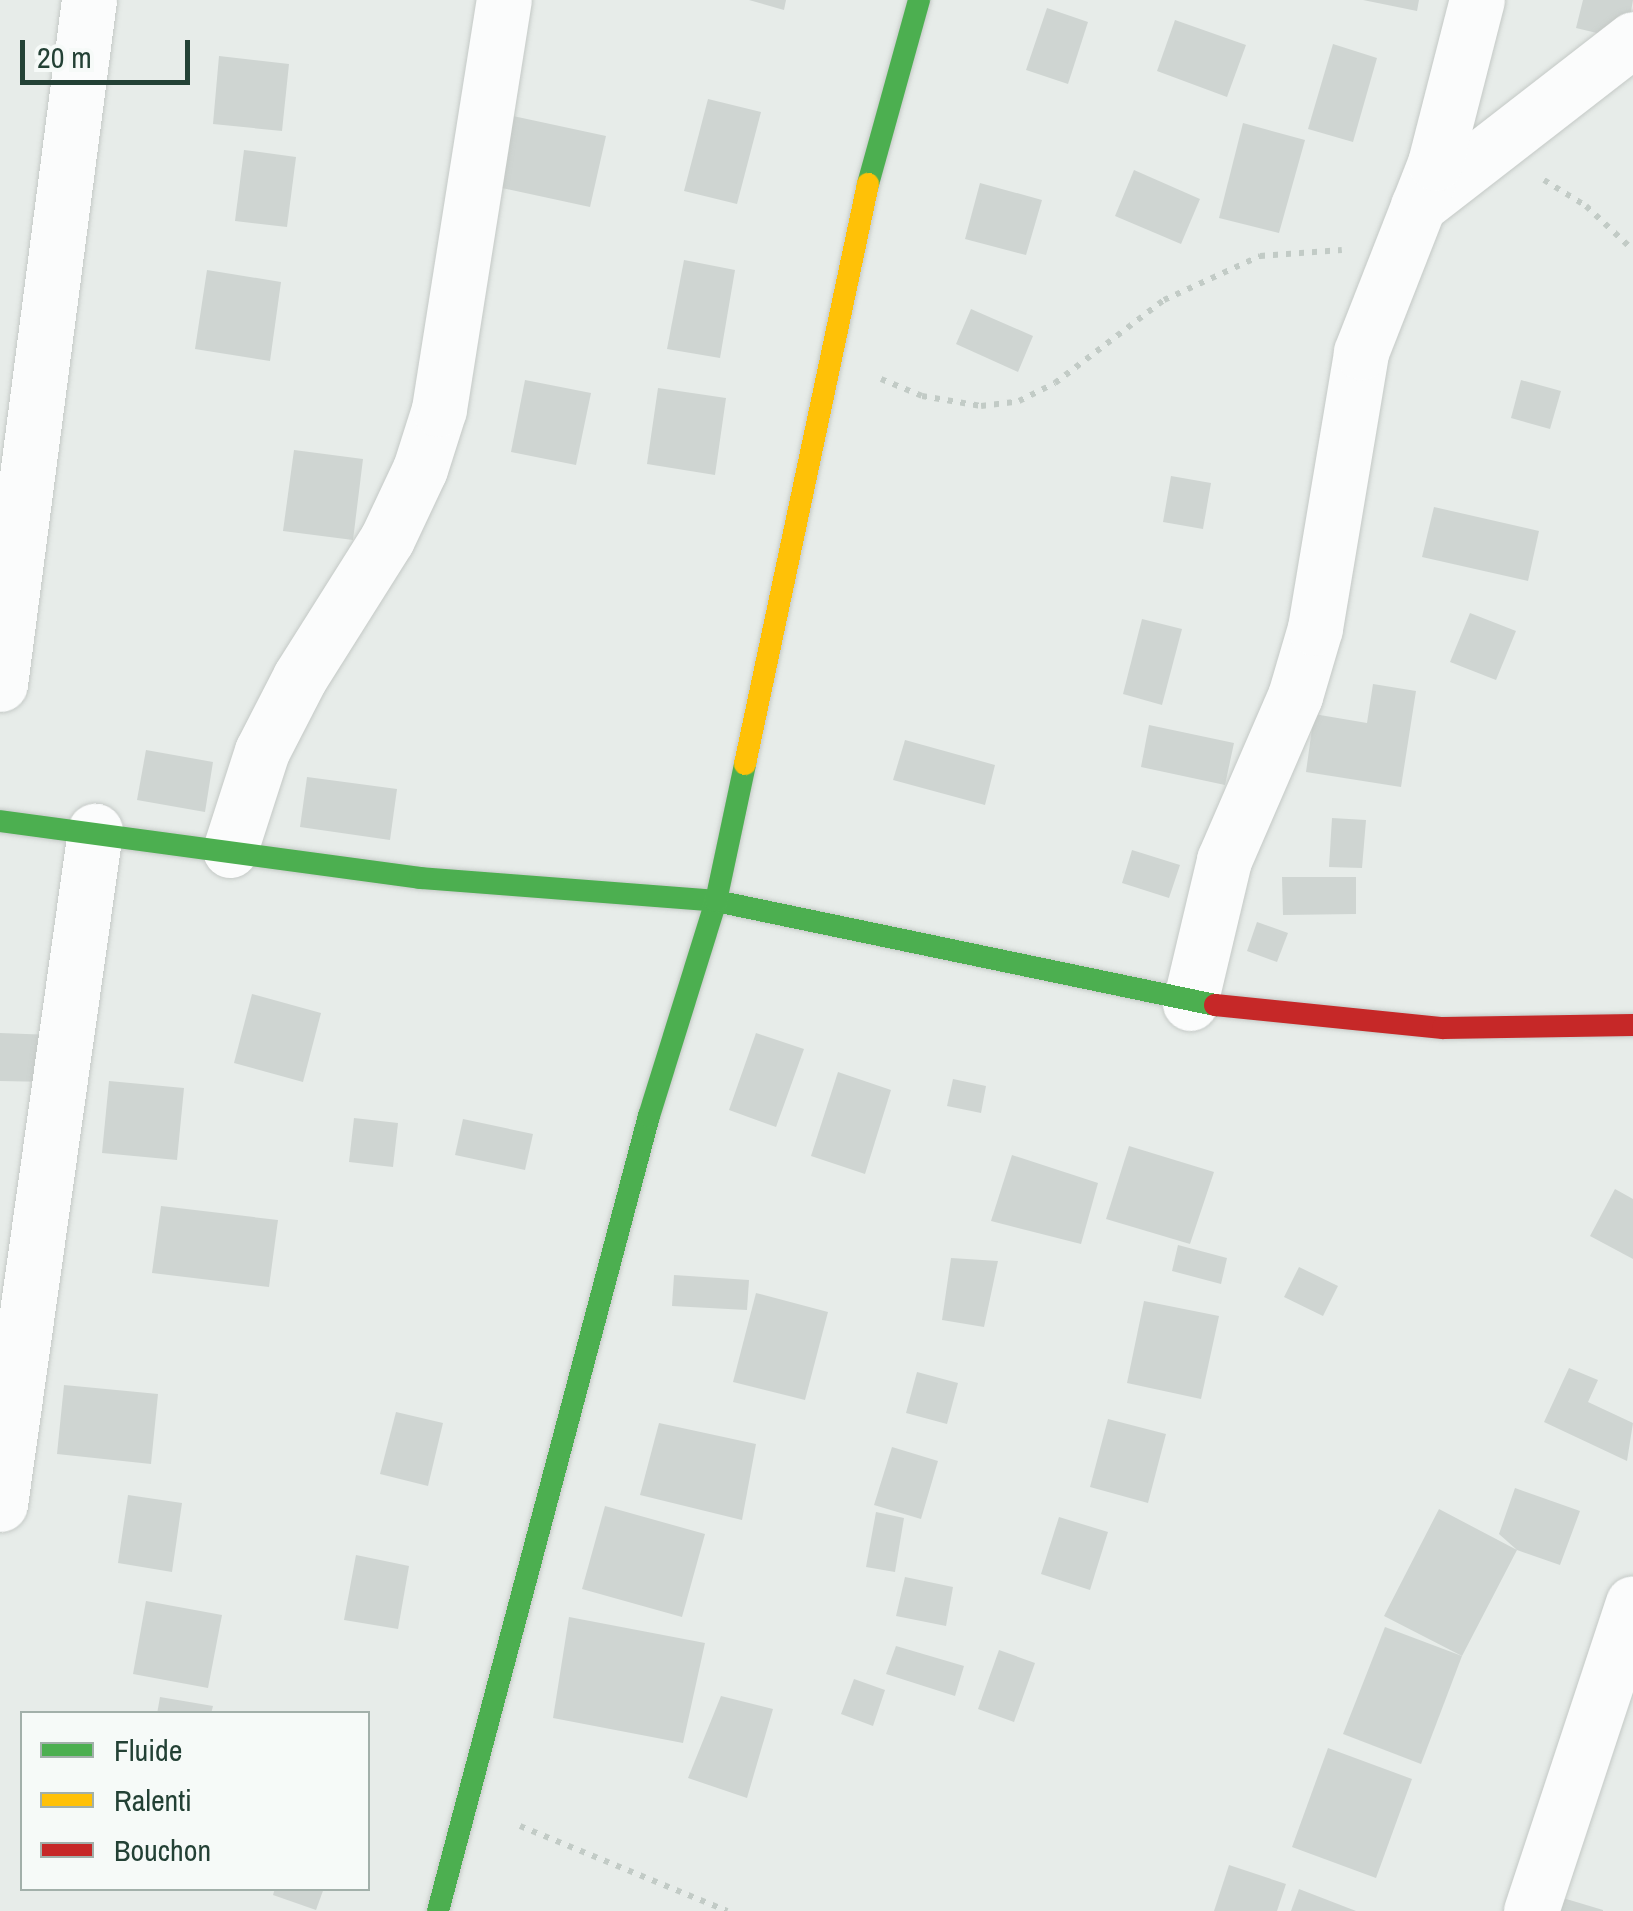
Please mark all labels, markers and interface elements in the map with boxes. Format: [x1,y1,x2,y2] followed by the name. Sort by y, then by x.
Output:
[25,20,195,82] scale bar
[37,37,92,77] text: 20 m
[20,1711,370,1891] legend
[114,1730,182,1770] text: Fluide
[114,1780,192,1820] text: Ralenti
[114,1830,211,1870] text: Bouchon

